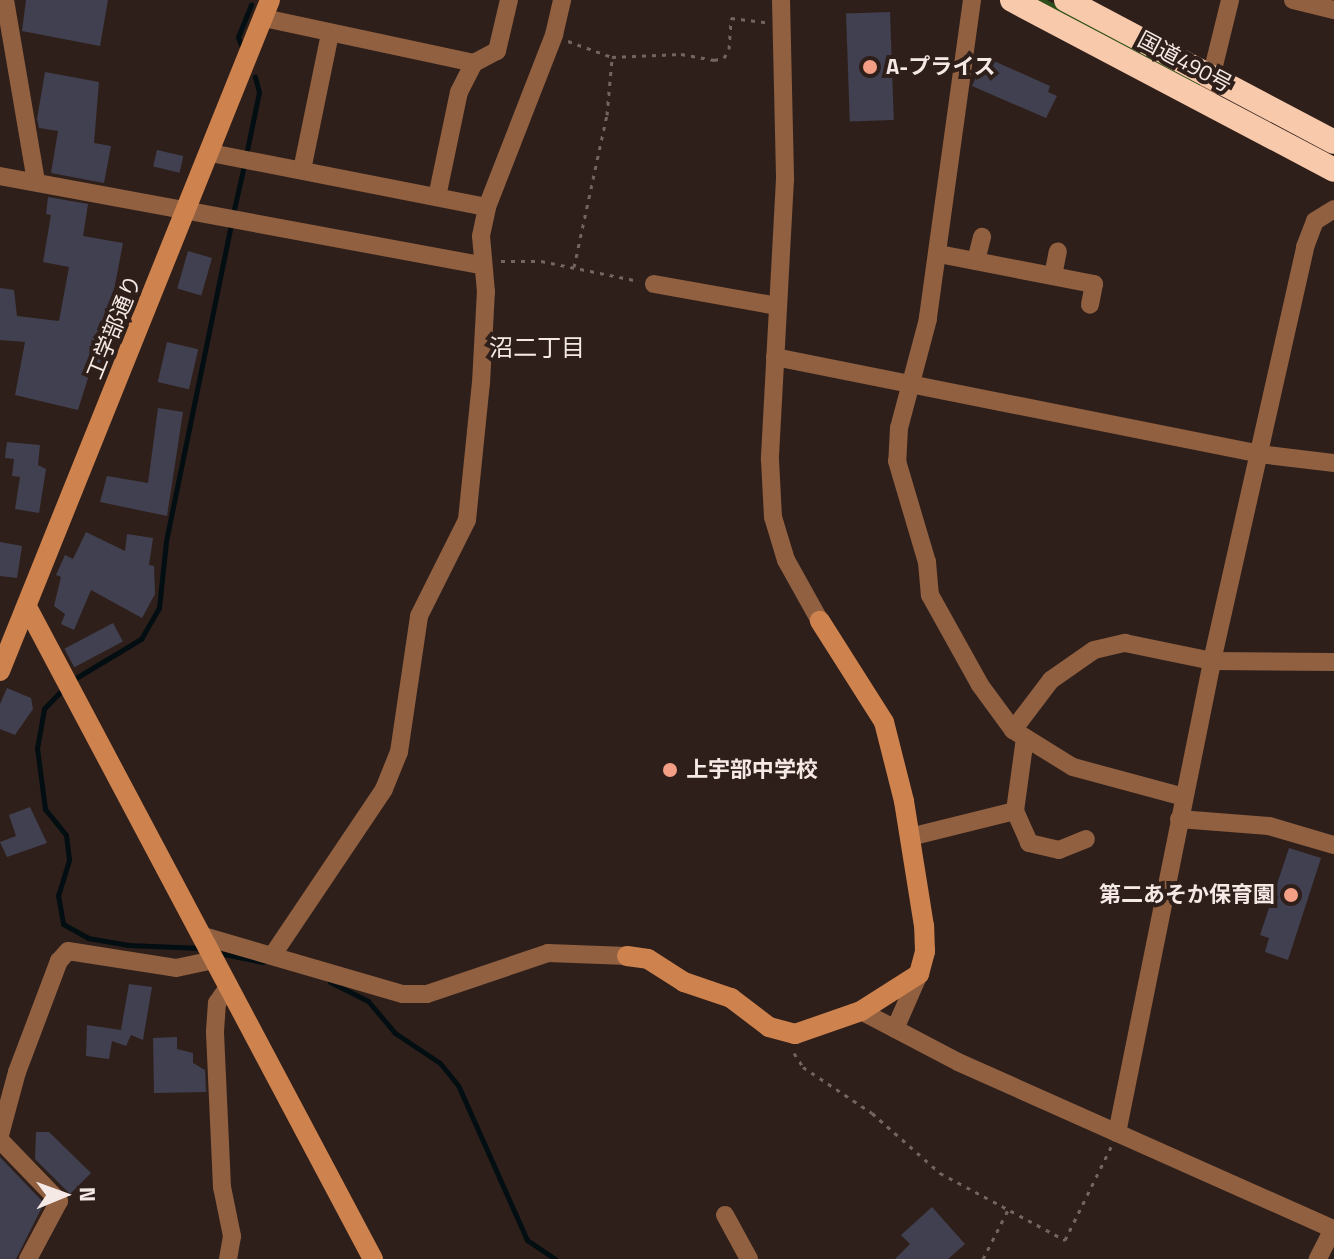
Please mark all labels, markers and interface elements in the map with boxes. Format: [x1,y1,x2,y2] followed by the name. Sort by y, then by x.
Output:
[1133,26,1237,98] street label: 国道490号
[886,54,996,80] place label: A-プライス
[861,58,879,76] marker: A-プライス
[81,271,147,383] street label: 工学部通り
[489,334,585,362] district label: 沼二丁目
[686,757,818,783] place label: 上宇部中学校
[661,761,679,779] marker: 上宇部中学校
[1099,882,1275,908] place label: 第二あそか保育園
[1282,886,1300,904] marker: 第二あそか保育園
[24,1155,104,1235] north arrow
[71,1187,105,1203] text: N

